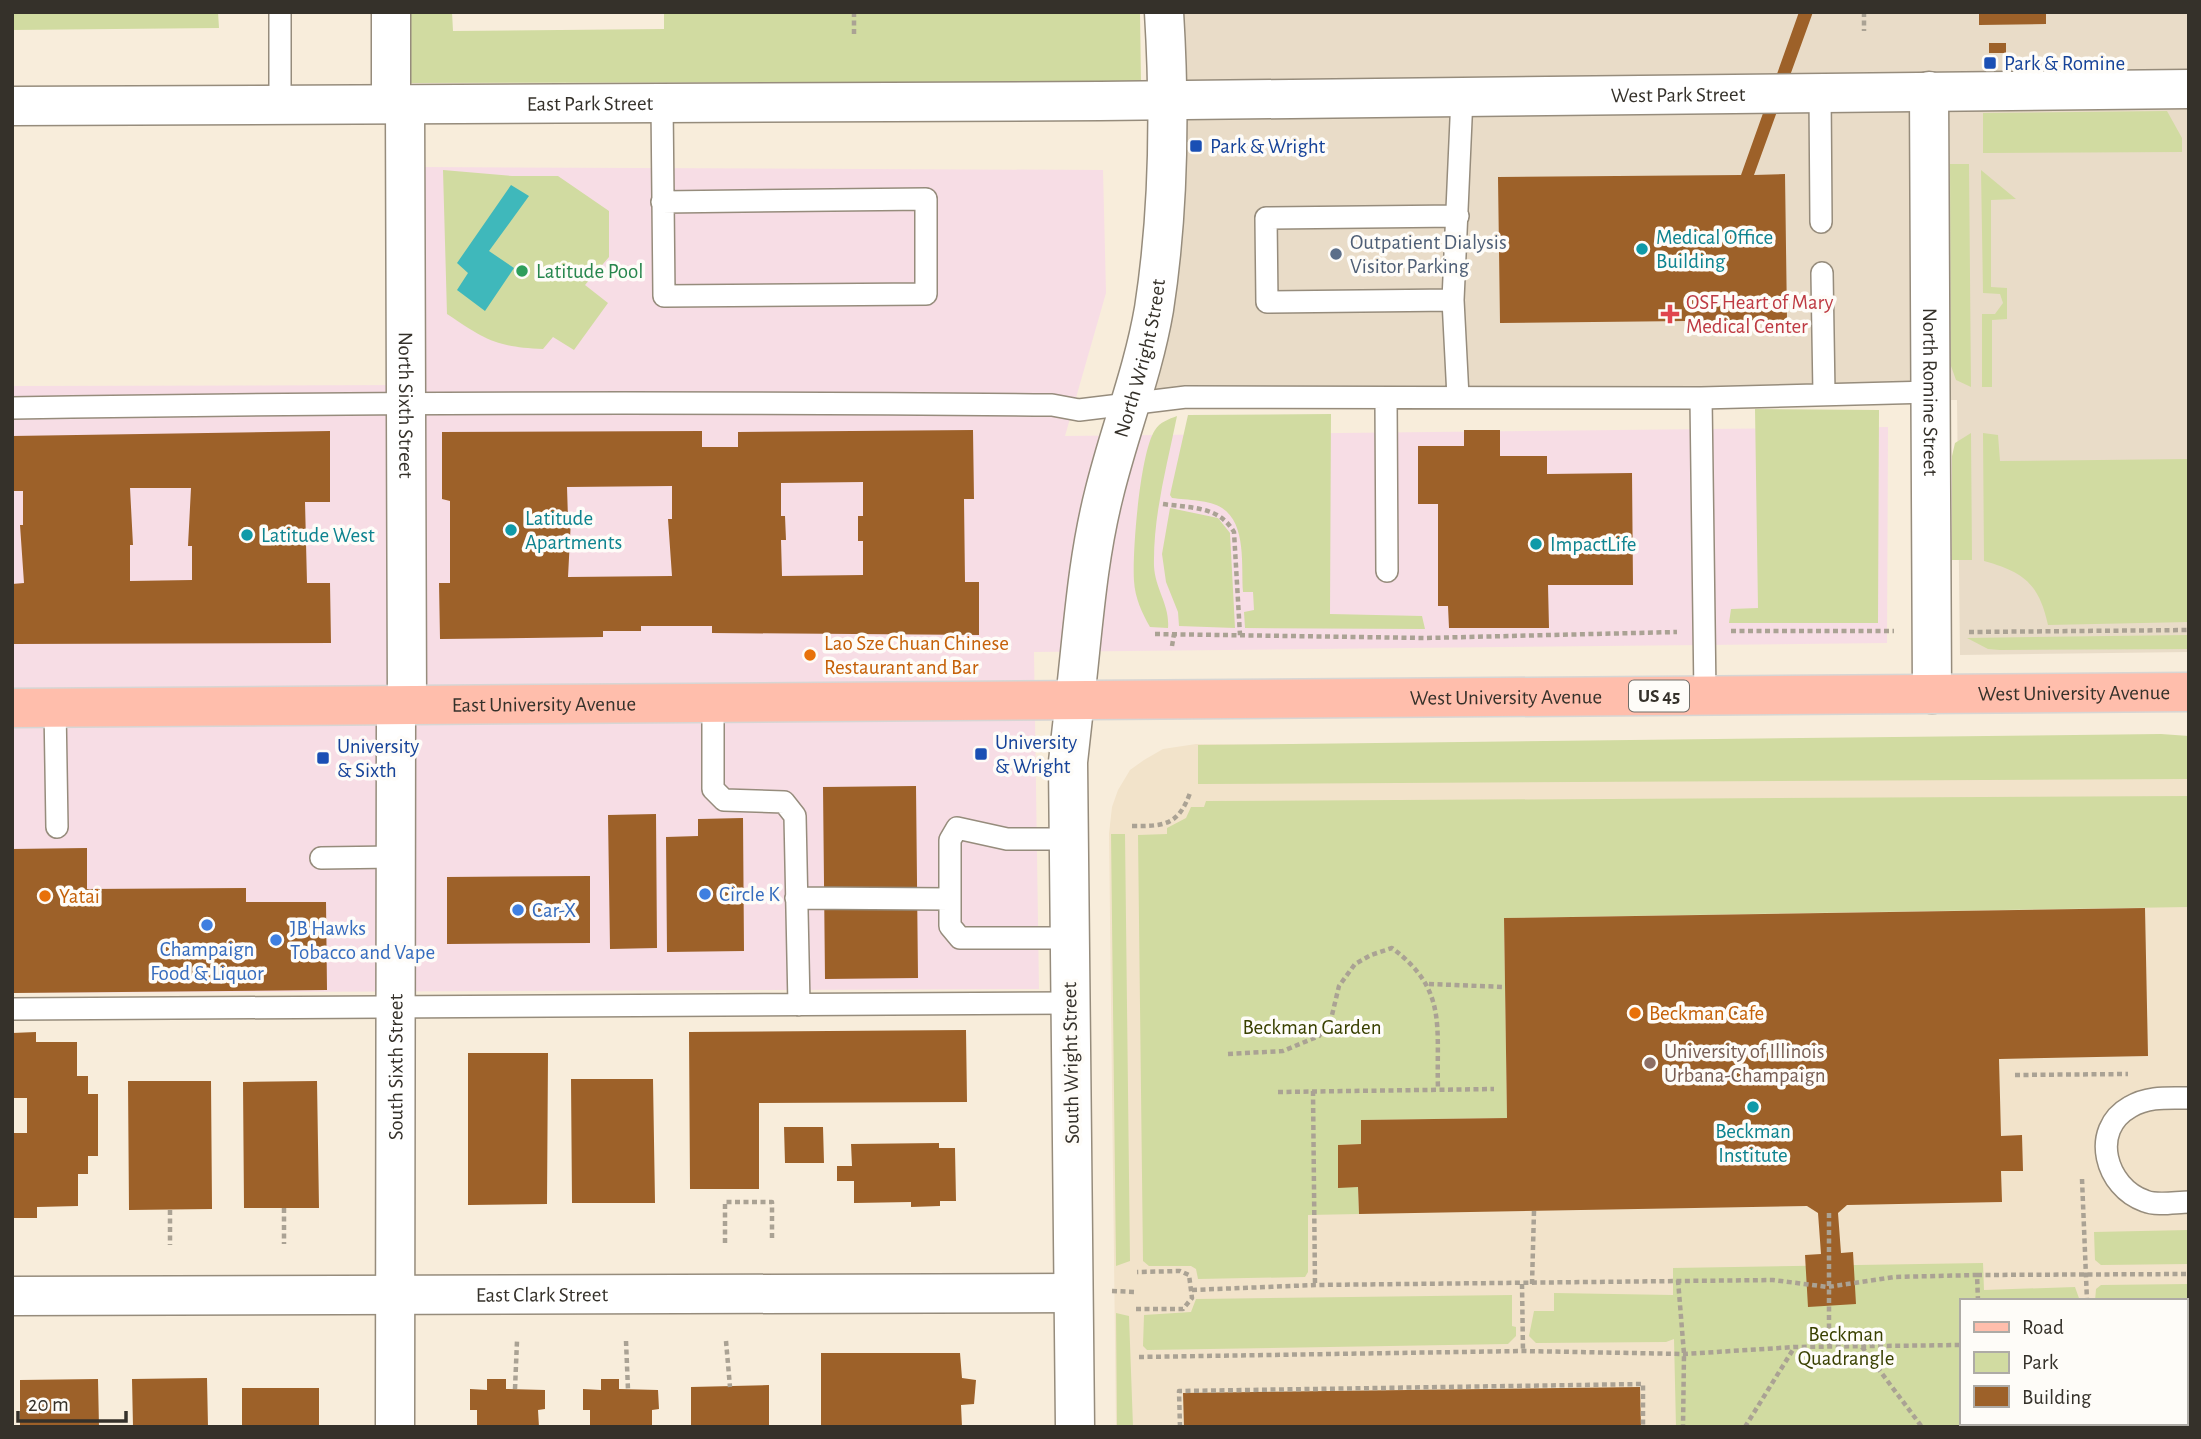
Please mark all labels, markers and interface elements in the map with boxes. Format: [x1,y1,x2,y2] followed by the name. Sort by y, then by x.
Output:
[2004,53,2125,74] place label: Park & Romine
[1982,55,1998,71] marker: Park & Romine
[1610,83,1746,106] street label: West Park Street
[527,93,654,114] street label: East Park Street
[1210,136,1326,157] place label: Park & Wright
[1188,138,1204,154] marker: Park & Wright
[1656,227,1773,272] place label: Medical Office Building
[1350,232,1507,277] place label: Outpatient Dialysis Visitor Parking
[1634,241,1650,257] marker: Medical Office Building
[1328,246,1344,262] marker: Outpatient Dialysis Visitor Parking
[536,261,643,282] place label: Latitude Pool
[514,263,530,279] marker: Latitude Pool
[1110,277,1169,440] street label: North Wright Street
[1686,292,1833,337] place label: OSF Heart of Mary Medical Center
[1660,304,1680,324] marker: OSF Heart of Mary Medical Center
[1920,308,1941,477] street label: North Romine Street
[395,332,417,479] street label: North Sixth Street
[525,508,622,553] place label: Latitude Apartments
[503,522,519,538] marker: Latitude Apartments
[261,525,375,546] place label: Latitude West
[239,527,255,543] marker: Latitude West
[1550,534,1636,555] place label: ImpactLife
[1528,536,1544,552] marker: ImpactLife
[824,633,1009,678] place label: Lao Sze Chuan Chinese Restaurant and Bar
[802,647,818,663] marker: Lao Sze Chuan Chinese Restaurant and Bar
[1629,680,1689,712] road number: US 45
[1978,682,2170,704] street label: West University Avenue
[1410,686,1602,708] street label: West University Avenue
[452,693,636,715] street label: East University Avenue
[995,732,1077,777] place label: University & Wright
[337,736,419,781] place label: University & Sixth
[973,746,989,762] marker: University & Wright
[315,750,331,766] marker: University & Sixth
[719,884,780,905] place label: Circle K
[59,886,100,907] place label: Yatai
[697,886,713,902] marker: Circle K
[37,888,53,904] marker: Yatai
[532,900,576,921] place label: Car-X
[510,902,526,918] marker: Car-X
[199,917,215,933] marker: Champaign Food & Liquor
[290,918,435,963] place label: JB Hawks Tobacco and Vape
[268,932,284,948] marker: JB Hawks Tobacco and Vape
[150,939,264,984] place label: Champaign Food & Liquor
[1059,982,1083,1144] street label: South Wright Street
[385,994,406,1140] street label: South Sixth Street
[1649,1003,1764,1024] place label: Beckman Cafe
[1627,1005,1643,1021] marker: Beckman Cafe
[1242,1017,1382,1038] park label: Beckman Garden
[1664,1041,1825,1086] place label: University of Illinois Urbana-Champaign
[1642,1055,1658,1071] marker: University of Illinois Urbana-Champaign
[1745,1099,1761,1115] marker: Beckman Institute
[1715,1121,1791,1166] place label: Beckman Institute
[476,1284,608,1305] street label: East Clark Street
[1960,1299,2187,1425] legend
[2022,1317,2064,1338] text: Road
[1798,1324,1894,1369] park label: Beckman Quadrangle
[2022,1352,2059,1373] text: Park
[18,1380,126,1424] scale bar
[2022,1387,2092,1408] text: Building
[28,1394,69,1415] text: 20 m

